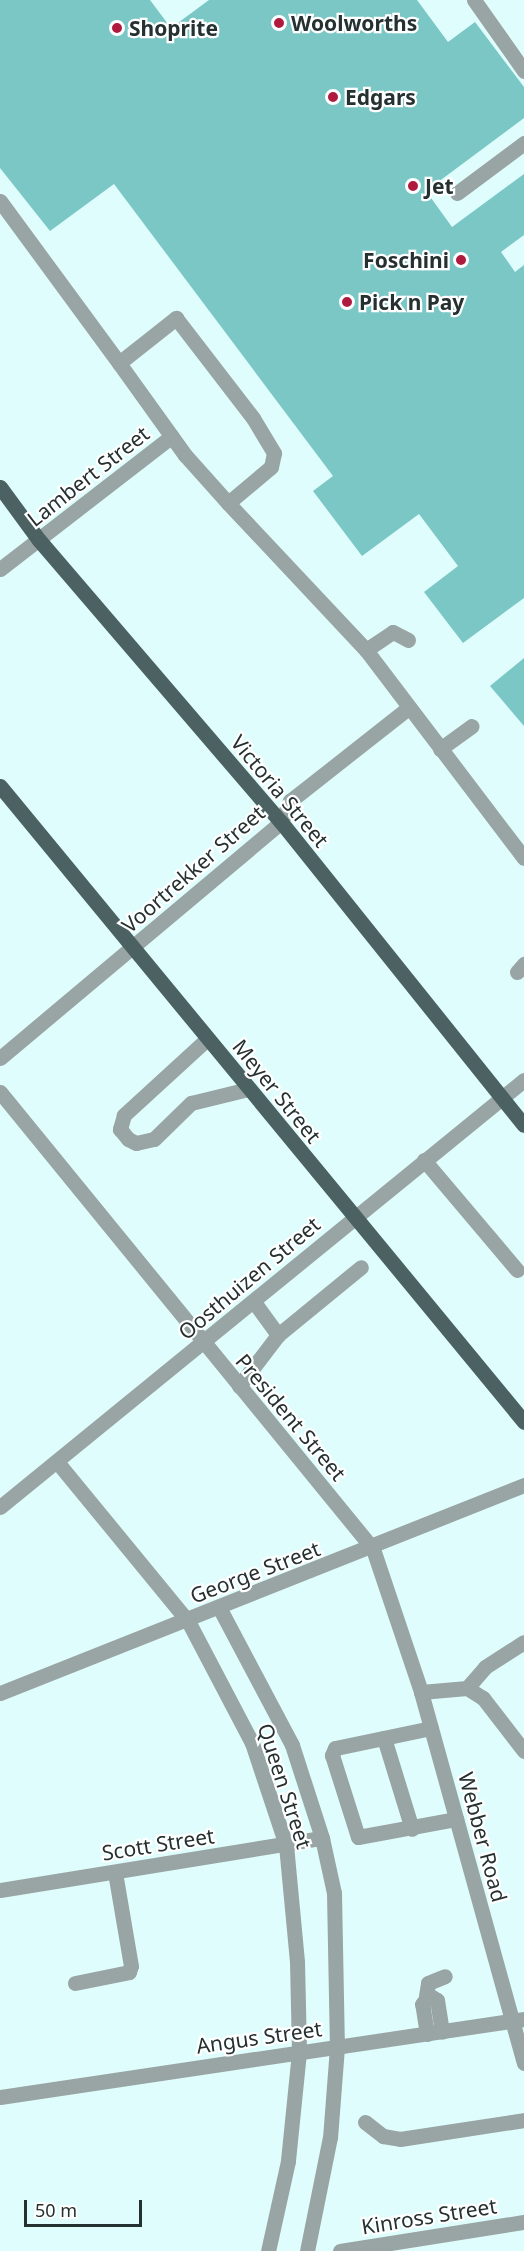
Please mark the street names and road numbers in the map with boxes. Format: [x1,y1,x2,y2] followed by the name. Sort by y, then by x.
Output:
[22,421,154,531] street label: Lambert Street
[226,730,334,852] street label: Victoria Street
[116,800,270,938] street label: Voortrekker Street
[228,1034,326,1148] street label: Meyer Street
[173,1211,325,1345] street label: Oosthuizen Street
[231,1349,351,1485] street label: President Street
[186,1536,324,1608] street label: George Street
[253,1720,317,1852] street label: Queen Street
[454,1769,512,1905] street label: Webber Road
[100,1823,216,1865] street label: Scott Street
[195,2016,323,2058] street label: Angus Street
[360,2193,498,2239] street label: Kinross Street

